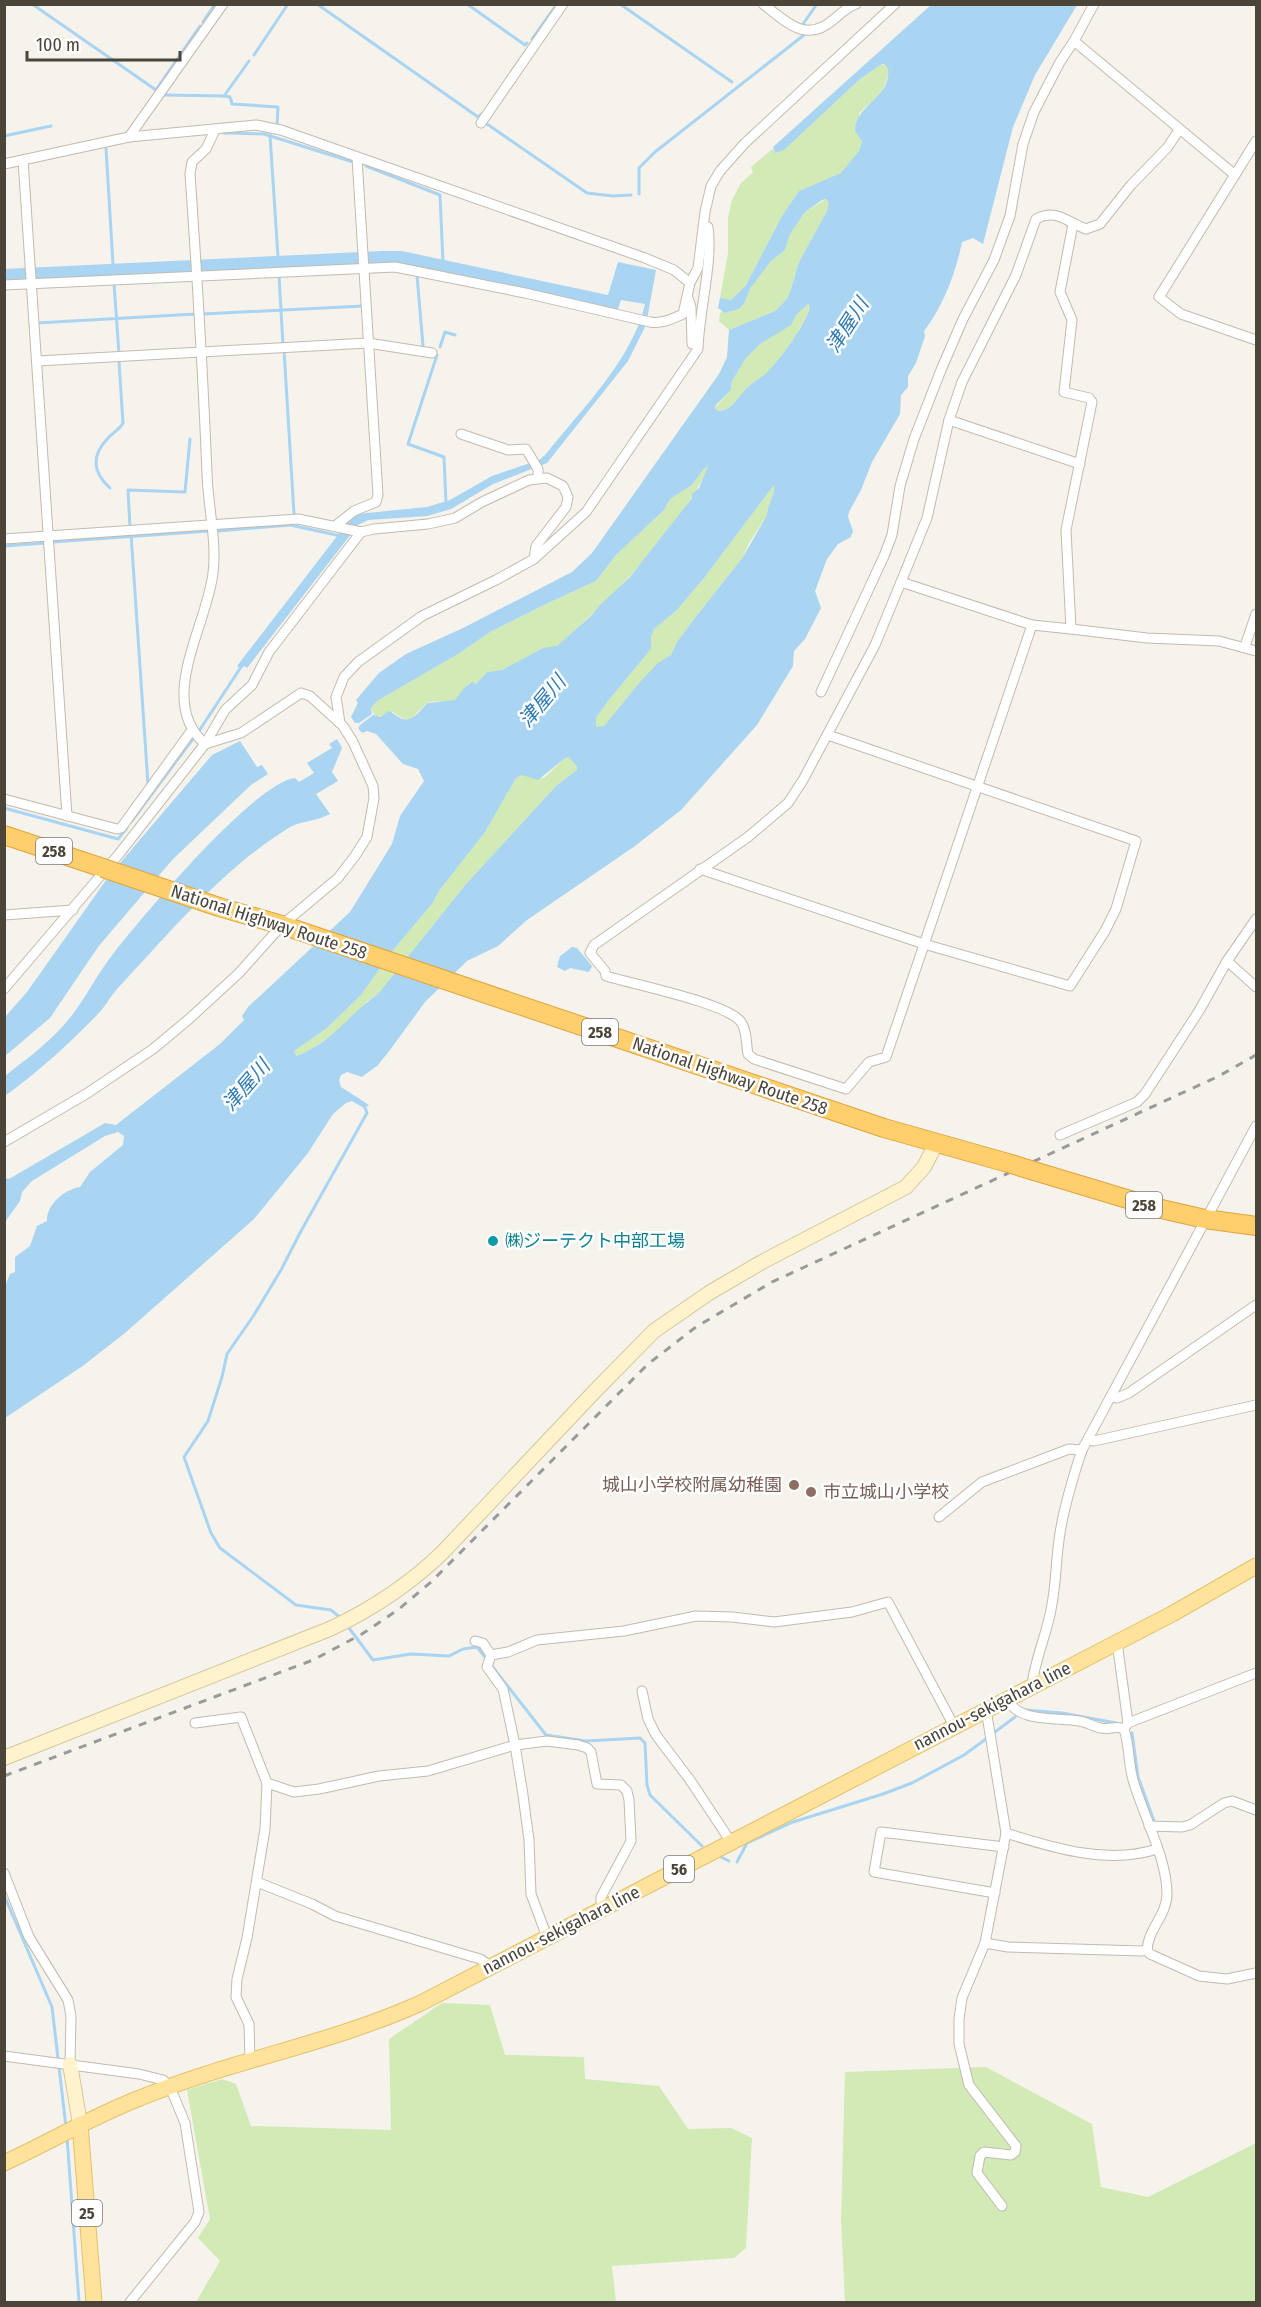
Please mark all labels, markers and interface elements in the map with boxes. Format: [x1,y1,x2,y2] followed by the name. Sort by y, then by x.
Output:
[27,24,180,62] scale bar
[36,34,80,56] text: 100 m
[821,292,874,357] water label: 津屋川
[514,669,572,732] water label: 津屋川
[36,838,72,864] road number: 258
[168,880,370,964] street label: National Highway Route 258
[582,1019,618,1045] road number: 258
[630,1032,830,1120] street label: National Highway Route 258
[217,1053,276,1116] water label: 津屋川
[1126,1192,1162,1218] road number: 258
[505,1230,685,1252] place label: ㈱ジーテクト中部工場
[486,1234,500,1248] marker: ㈱ジーテクト中部工場
[602,1474,782,1496] place label: 城山小学校附属幼稚園
[787,1478,801,1492] marker: 城山小学校附属幼稚園
[823,1481,949,1503] place label: 市立城山小学校
[804,1485,818,1499] marker: 市立城山小学校
[909,1657,1075,1755] street label: nannou-sekigahara line
[664,1856,694,1882] road number: 56
[478,1881,644,1979] street label: nannou-sekigahara line
[72,2200,102,2226] road number: 25

